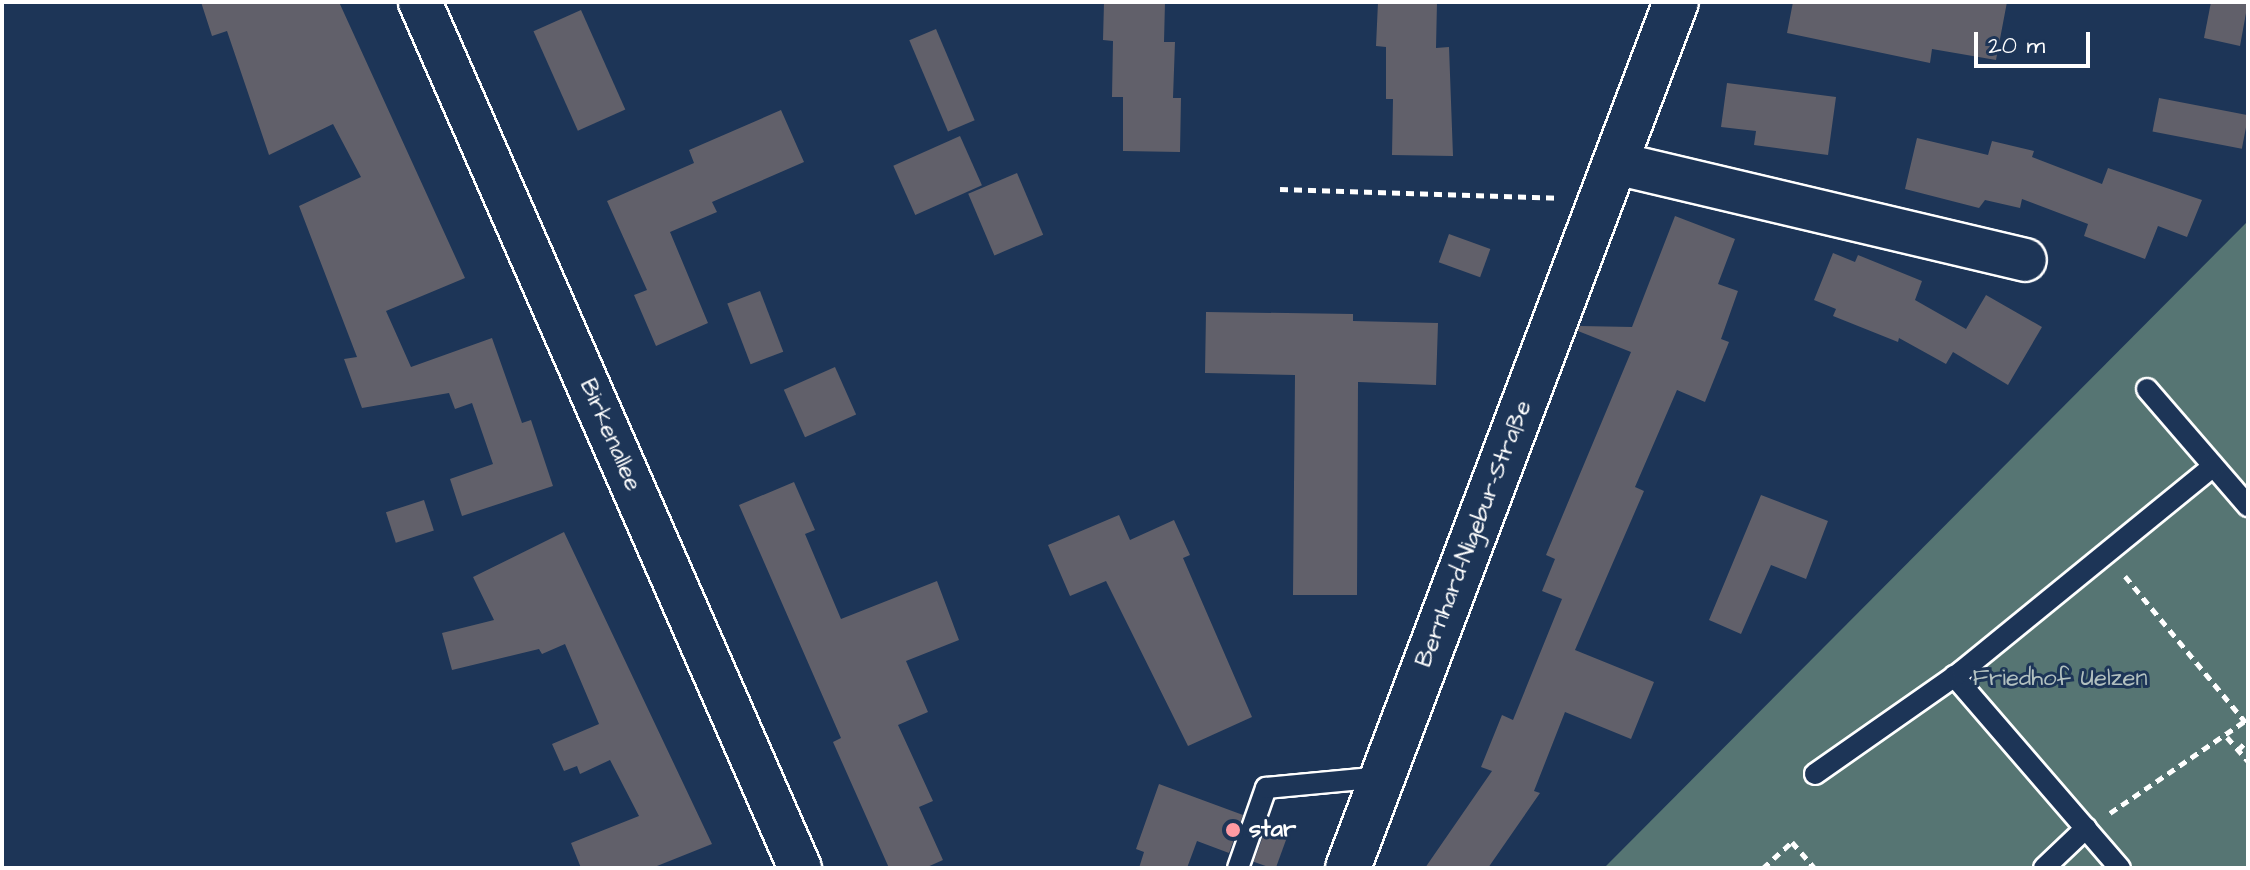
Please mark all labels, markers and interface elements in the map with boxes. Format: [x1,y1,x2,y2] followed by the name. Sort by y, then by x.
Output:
[1978,16,2094,66] scale bar
[1988,29,2045,63] text: 20 m
[573,375,647,495] street label: Birkenallee
[1410,397,1538,671] street label: Bernhard-Nigebur-Straße
[1972,665,2148,693] park label: Friedhof Uelzen
[1249,816,1296,844] place label: star
[1224,821,1242,839] marker: star

